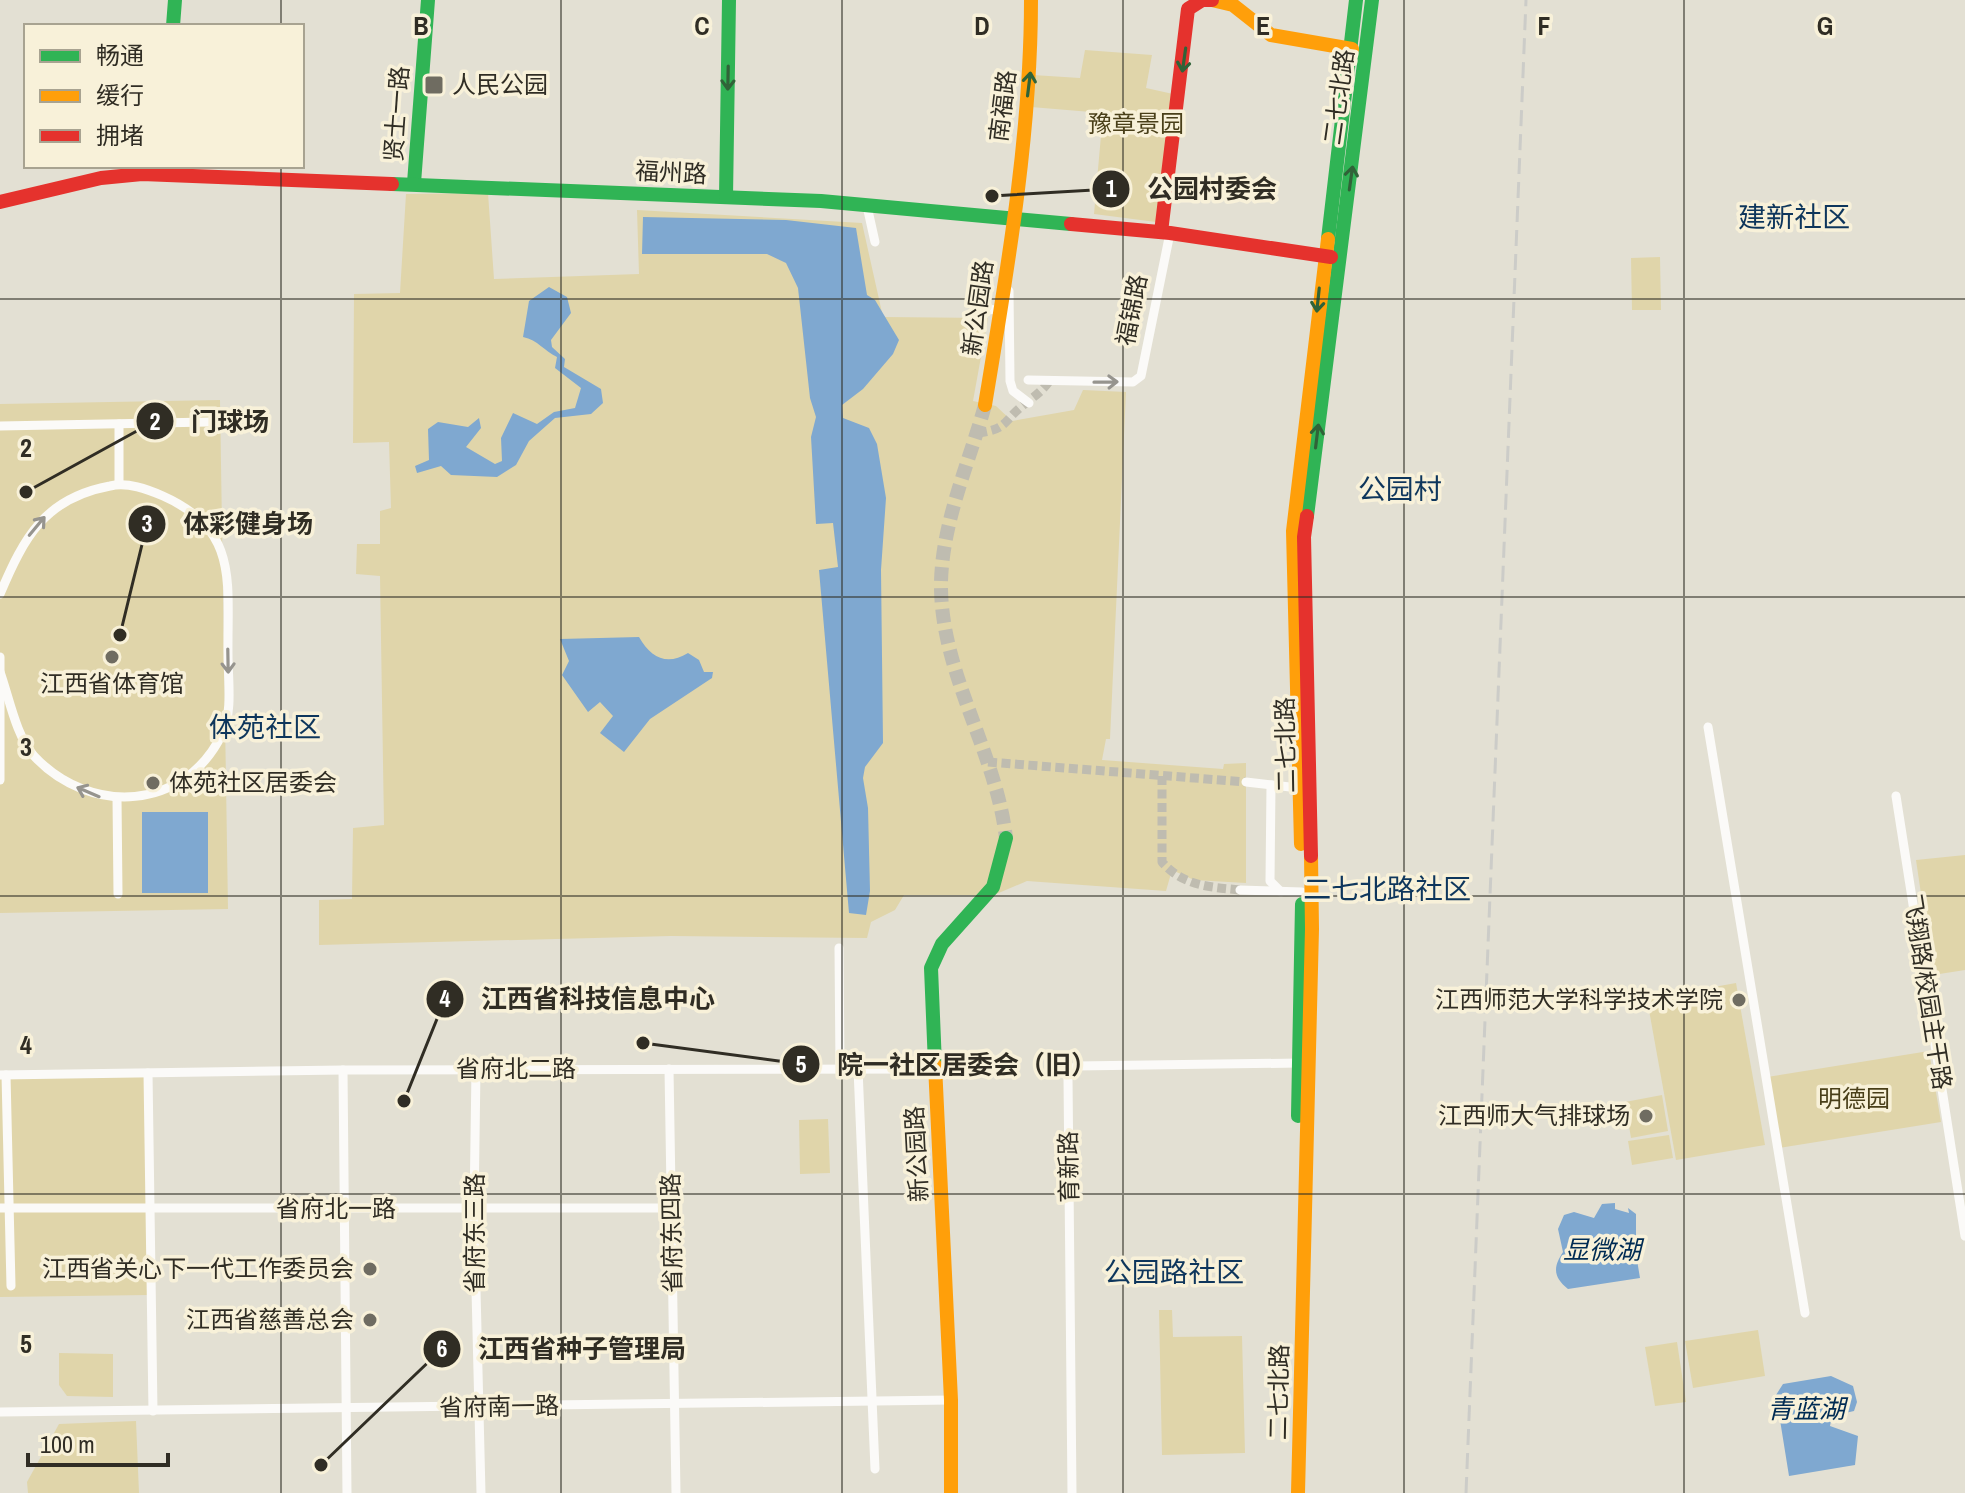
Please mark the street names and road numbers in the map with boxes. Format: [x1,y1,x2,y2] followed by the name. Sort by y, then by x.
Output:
[1315,47,1361,147] street label: 二七北路
[377,65,415,163] street label: 贤士一路
[982,68,1022,144] street label: 南福路
[634,154,708,190] street label: 福州路
[954,258,1000,358] street label: 新公园路
[1108,271,1154,348] street label: 福锦路
[1268,697,1302,793] street label: 二七北路
[1897,892,1959,1092] street label: 飞翔路/校园主干路
[456,1052,576,1084] street label: 省府北二路
[898,1105,934,1203] street label: 新公园路
[1051,1131,1085,1203] street label: 育新路
[458,1173,490,1293] street label: 省府东三路
[654,1173,688,1293] street label: 省府东四路
[276,1192,396,1224] street label: 省府北一路
[1261,1344,1295,1440] street label: 二七北路
[439,1389,559,1423] street label: 省府南一路

